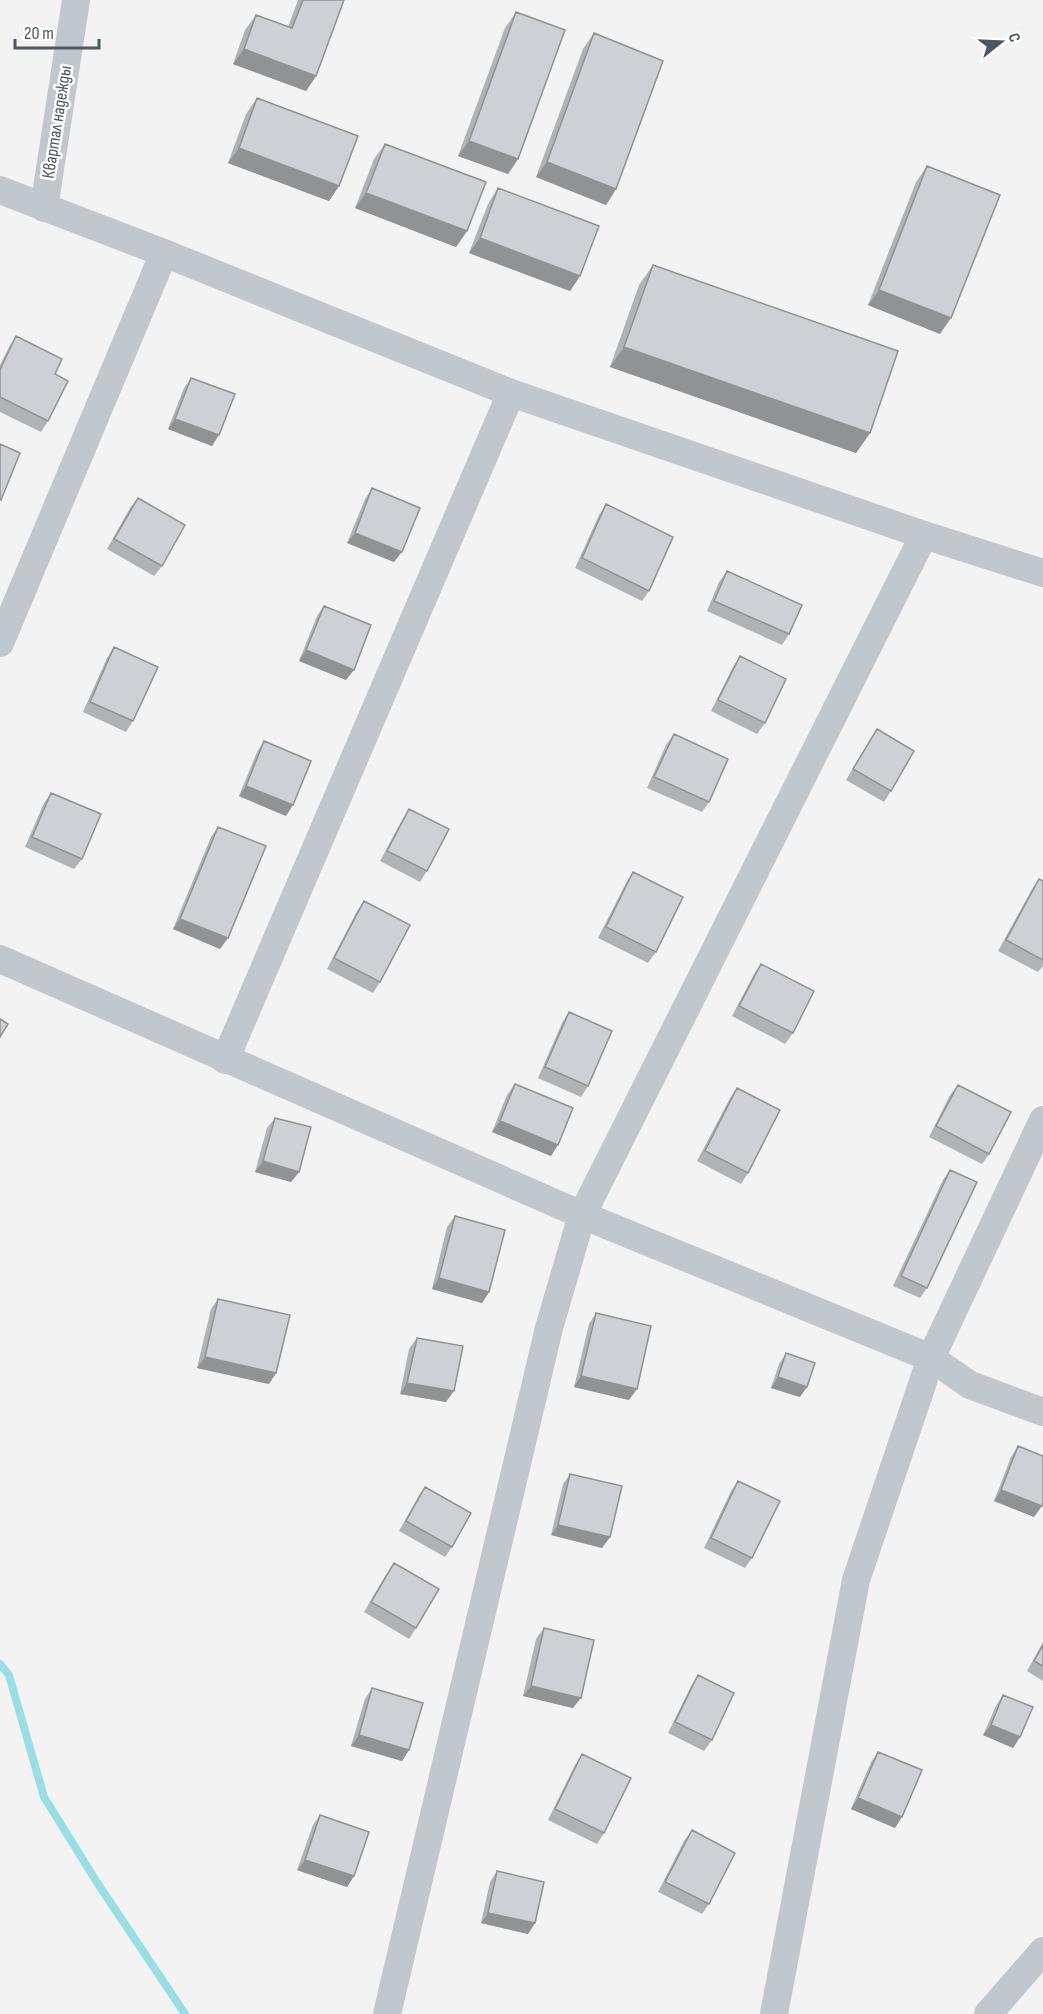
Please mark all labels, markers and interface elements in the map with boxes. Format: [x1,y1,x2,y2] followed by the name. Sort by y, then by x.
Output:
[15,12,99,50] scale bar
[971,12,1031,72] north arrow
[24,23,54,44] text: 20 m
[1004,31,1024,45] text: С
[38,64,76,180] street label: Квартал надежды

